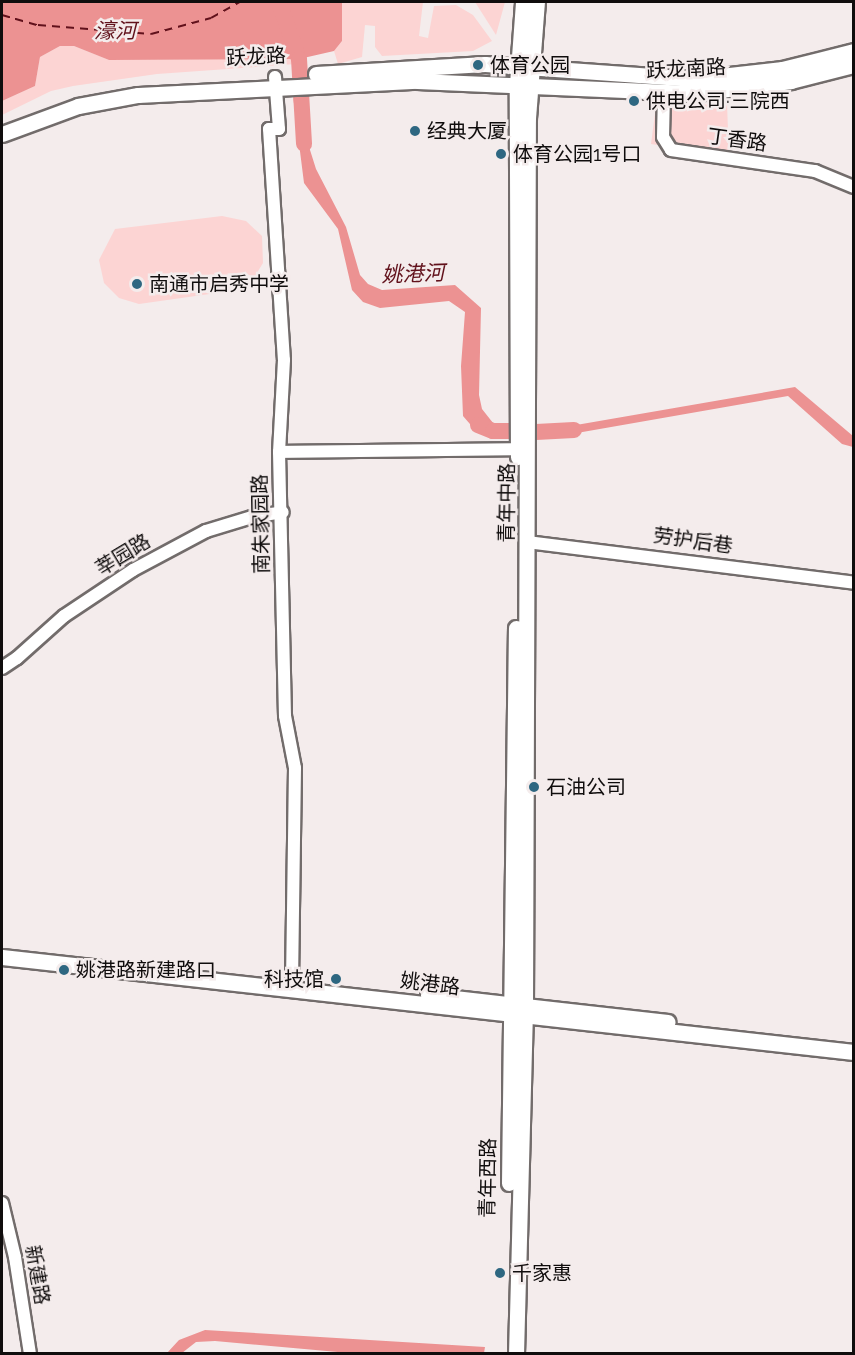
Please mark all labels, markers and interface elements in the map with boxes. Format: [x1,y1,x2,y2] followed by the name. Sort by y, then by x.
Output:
[94,18,136,44] water label: 濠河
[225,43,287,71] street label: 跃龙路
[490,53,570,77] place label: 体育公园
[645,55,727,83] street label: 跃龙南路
[471,58,485,72] marker: 体育公园
[646,89,790,113] place label: 供电公司·三院西
[627,94,641,108] marker: 供电公司·三院西
[427,119,507,143] place label: 经典大厦
[408,124,422,138] marker: 经典大厦
[706,124,768,156] street label: 丁香路
[513,142,642,166] place label: 体育公园1号口
[494,147,508,161] marker: 体育公园1号口
[381,260,445,288] water label: 姚港河
[149,272,289,296] place label: 南通市启秀中学
[130,277,144,291] marker: 南通市启秀中学
[494,463,520,543] street label: 青年中路
[248,474,274,574] street label: 南朱家园路
[652,524,734,558] street label: 劳护后巷
[91,529,155,581] street label: 莘园路
[546,775,626,799] place label: 石油公司
[527,780,541,794] marker: 石油公司
[76,958,216,982] place label: 姚港路新建路口
[57,963,71,977] marker: 姚港路新建路口
[264,967,324,991] place label: 科技馆
[399,968,461,1000] street label: 姚港路
[329,972,343,986] marker: 科技馆
[475,1138,501,1218] street label: 青年西路
[20,1243,54,1307] street label: 新建路
[512,1261,572,1285] place label: 千家惠
[493,1266,507,1280] marker: 千家惠

